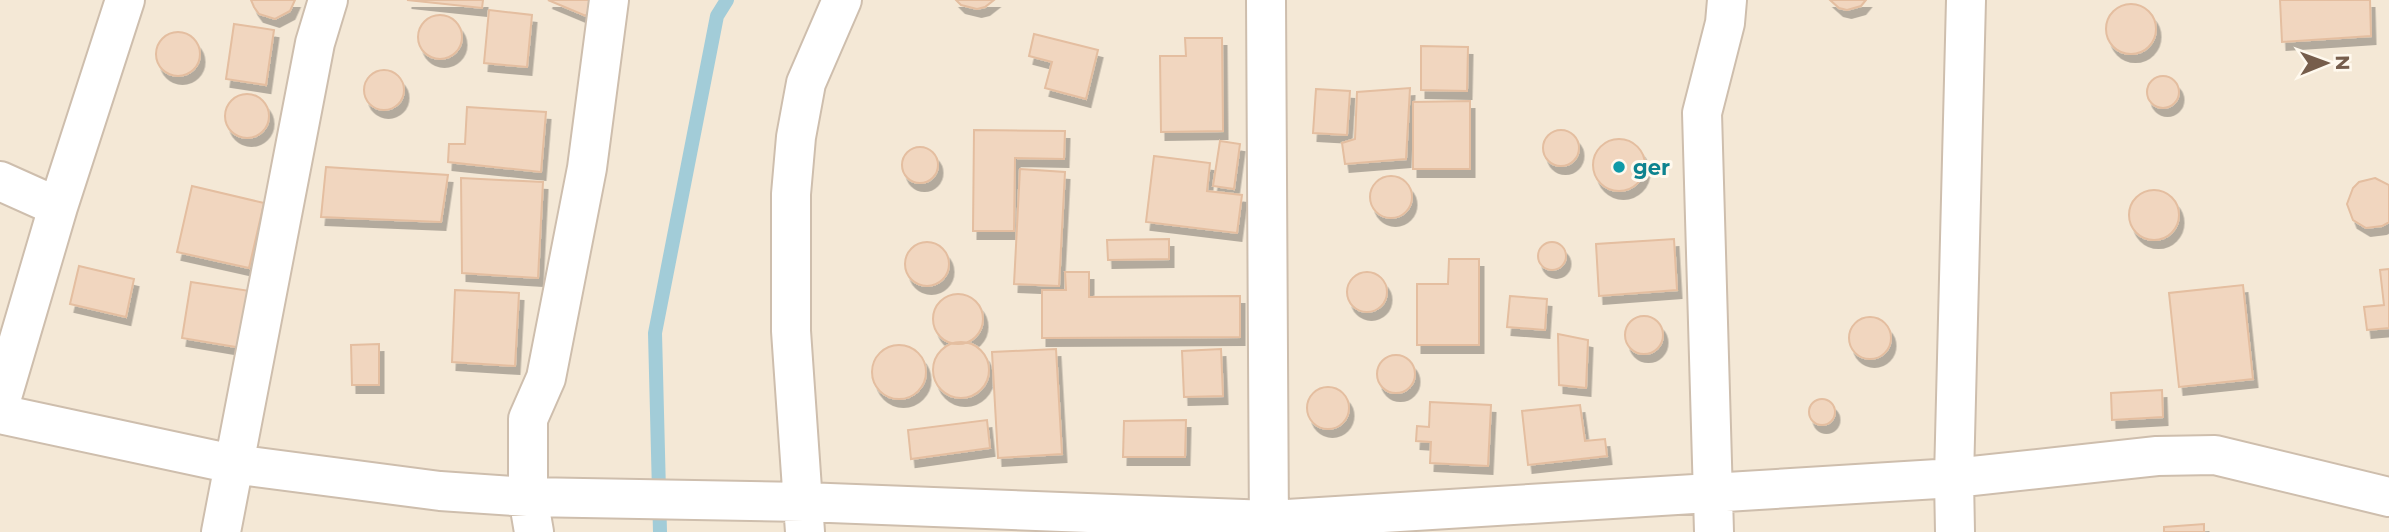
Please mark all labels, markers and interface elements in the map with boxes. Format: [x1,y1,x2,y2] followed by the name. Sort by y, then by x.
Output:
[2291,28,2361,98] north arrow
[2331,55,2354,71] text: N
[1633,155,1670,180] place label: ger
[1611,159,1627,175] marker: ger

